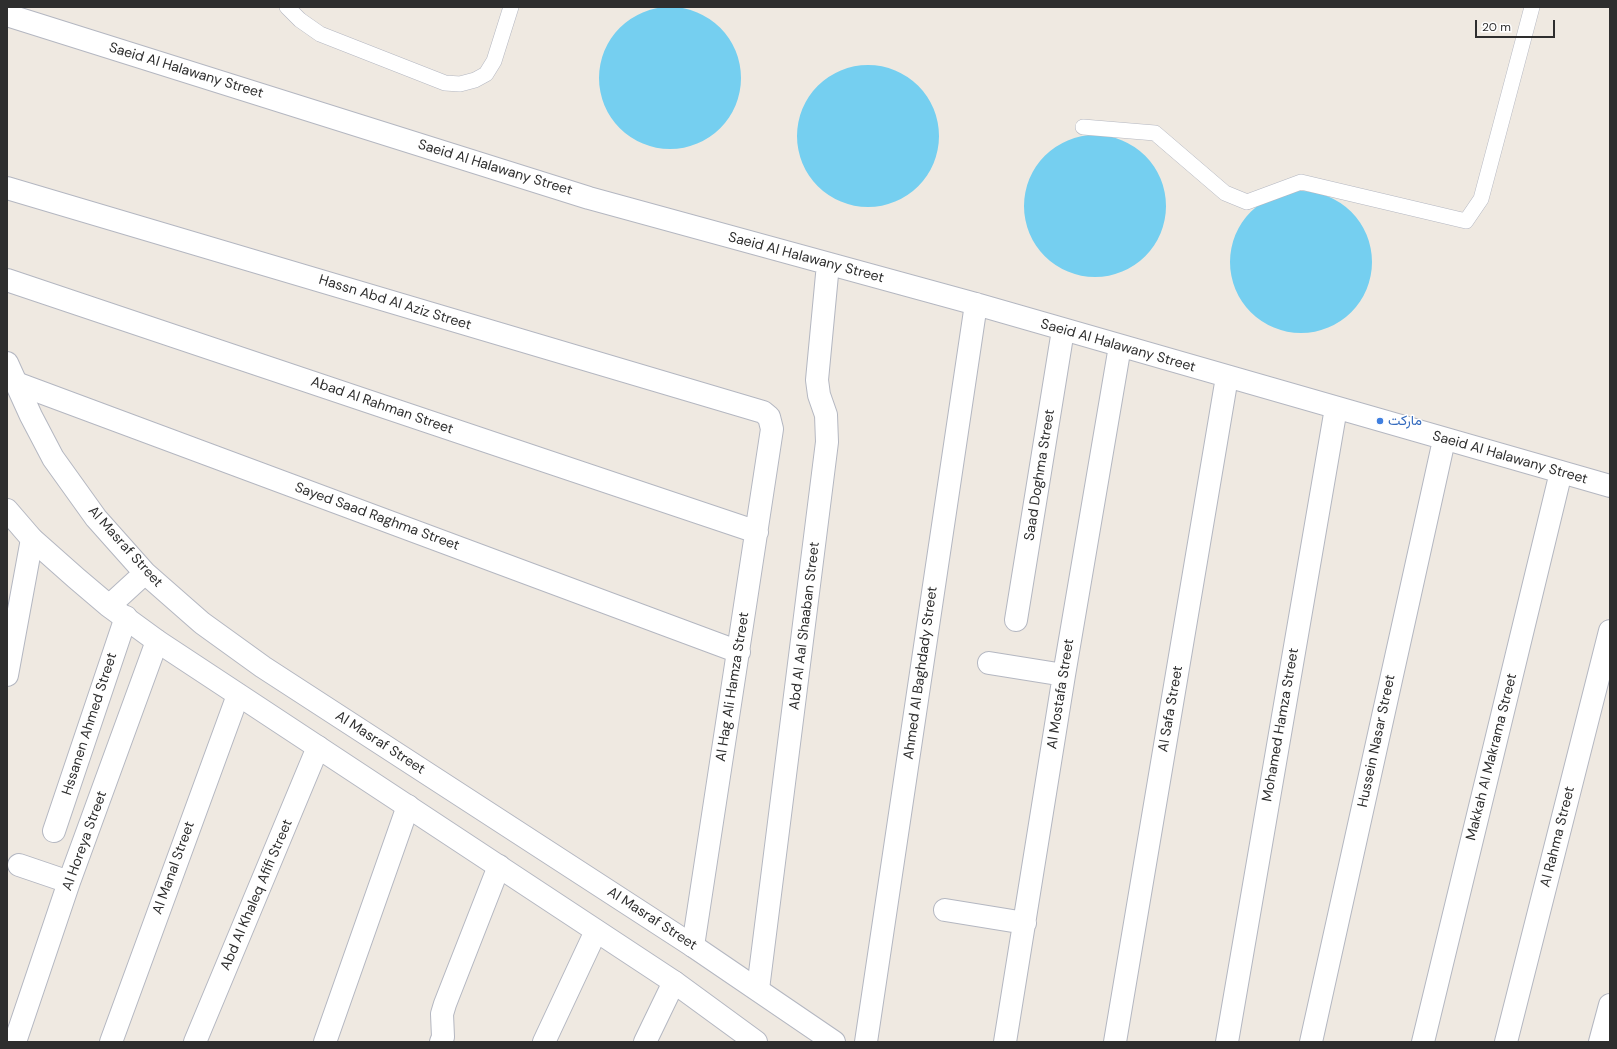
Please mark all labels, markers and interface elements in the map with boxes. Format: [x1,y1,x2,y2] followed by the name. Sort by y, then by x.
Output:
[1477,12,1557,38] scale bar
[1482,19,1511,35] text: 20 m
[107,40,265,102] street label: Saeid Al Halawany Street
[416,137,574,199] street label: Saeid Al Halawany Street
[726,229,886,287] street label: Saeid Al Halawany Street
[317,272,473,334] street label: Hassn Abd Al Aziz Street
[1039,316,1197,376] street label: Saeid Al Halawany Street
[309,374,455,438] street label: Abad Al Rahman Street
[1021,408,1059,542] street label: Saad Doghma Street
[1388,413,1422,429] place label: ماركت
[1375,416,1385,426] marker: ماركت
[1431,428,1589,488] street label: Saeid Al Halawany Street
[292,479,462,555] street label: Sayed Saad Raghma Street
[84,503,166,591] street label: Al Masraf Street
[786,541,824,711] street label: Abd Al Aal Shaaban Street
[901,585,941,761] street label: Ahmed Al Baghdady Street
[713,611,753,763] street label: Al Hag Ali Hamza Street
[1044,638,1078,750] street label: Al Mostafa Street
[1259,647,1303,803] street label: Mohamed Hamza Street
[59,651,121,797] street label: Hssanen Ahmed Street
[1155,665,1187,753] street label: Al Safa Street
[1463,672,1521,842] street label: Makkah Al Makrama Street
[1355,673,1399,809] street label: Hussein Nasar Street
[332,708,428,778] street label: Al Masraf Street
[1537,785,1579,889] street label: Al Rahma Street
[59,789,111,893] street label: Al Horeya Street
[218,817,296,973] street label: Abd Al Khaleq Afifi Street
[149,819,199,917] street label: Al Manal Street
[604,884,700,954] street label: Al Masraf Street

